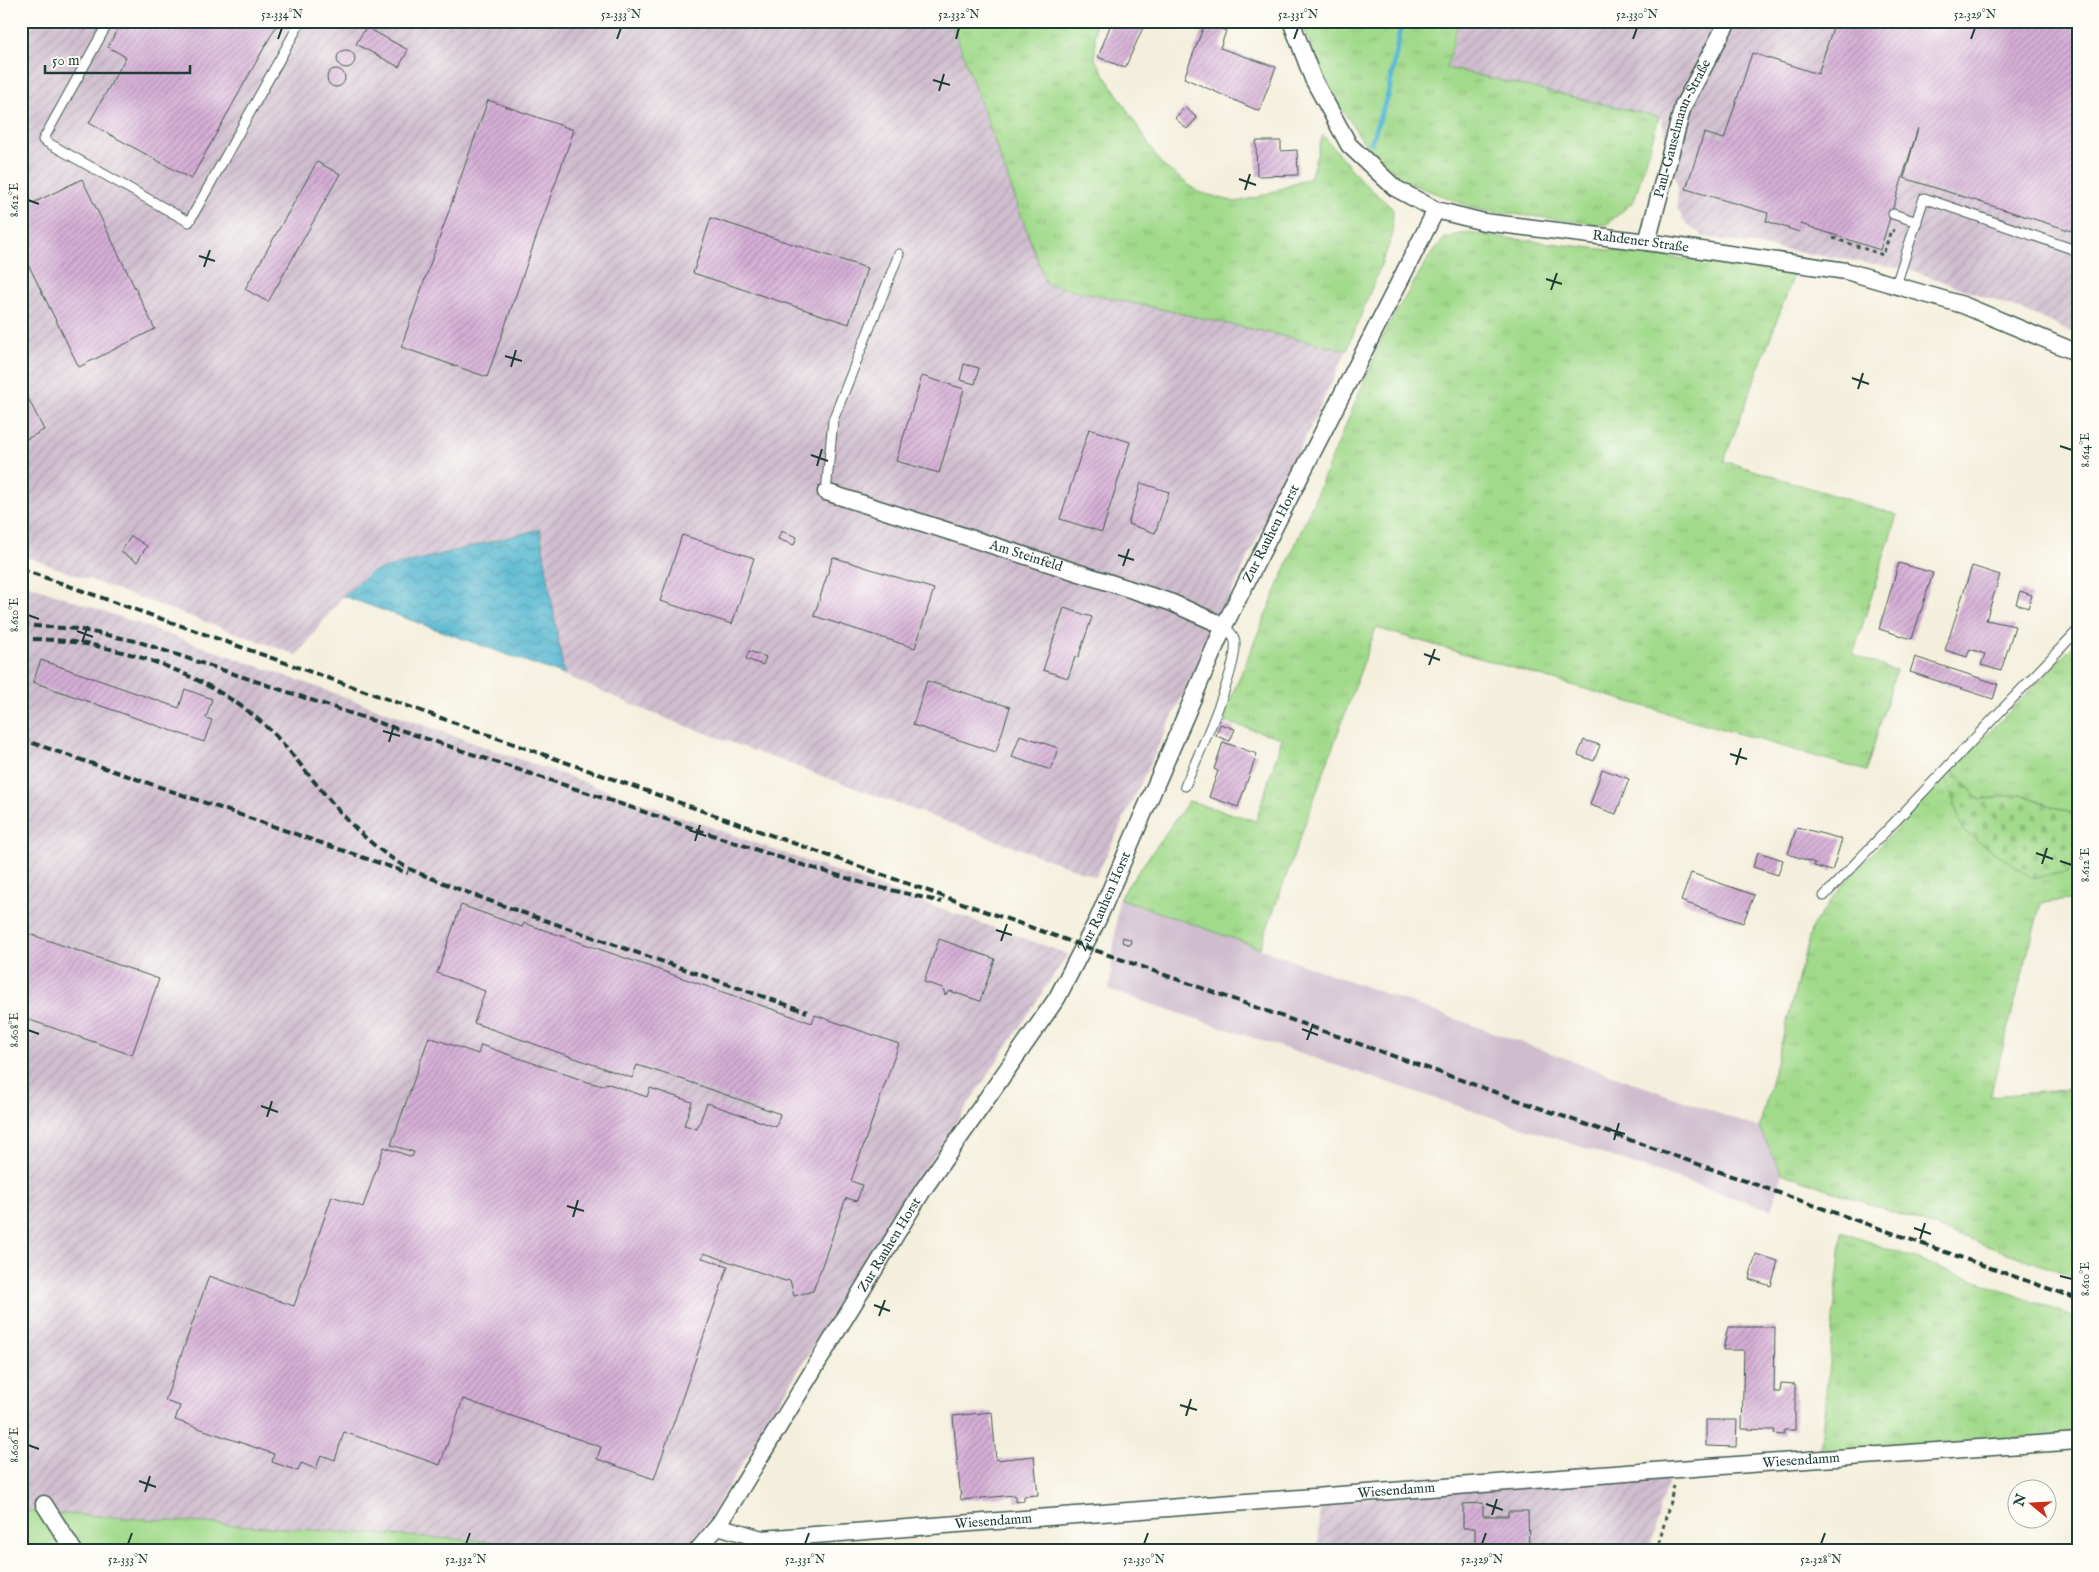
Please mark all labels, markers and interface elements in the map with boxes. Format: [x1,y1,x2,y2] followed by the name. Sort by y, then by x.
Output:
[261,7,303,22] text: 52.334°N
[601,7,642,22] text: 52.333°N
[938,7,980,22] text: 52.332°N
[1278,7,1319,22] text: 52.331°N
[1616,7,1658,22] text: 52.330°N
[1954,7,1997,22] text: 52.329°N
[45,42,190,74] scale bar
[52,51,80,70] text: 50 m
[1650,56,1715,200] street label: Paul-Gauselmann-Straße
[7,183,22,217] text: 8.612°E
[1591,226,1690,257] street label: Rahdener Straße
[2078,433,2093,467] text: 8.614°E
[1239,481,1304,586] street label: Zur Rauhen Horst
[986,536,1065,576] street label: Am Steinfeld
[7,598,22,632] text: 8.610°E
[2078,848,2093,882] text: 8.612°E
[1074,849,1135,954] street label: Zur Rauhen Horst
[7,1012,22,1048] text: 8.608°E
[854,1194,925,1296] street label: Zur Rauhen Horst
[2078,1262,2093,1296] text: 8.610°E
[7,1427,22,1463] text: 8.606°E
[1762,1449,1841,1472] street label: Wiesendamm
[1357,1479,1436,1503] street label: Wiesendamm
[2006,1480,2056,1530] north arrow
[2010,1492,2031,1510] text: N
[954,1509,1033,1533] street label: Wiesendamm
[108,1552,149,1567] text: 52.333°N
[445,1552,487,1567] text: 52.332°N
[785,1552,826,1567] text: 52.331°N
[1123,1552,1165,1567] text: 52.330°N
[1461,1552,1504,1567] text: 52.329°N
[1800,1552,1842,1567] text: 52.328°N

